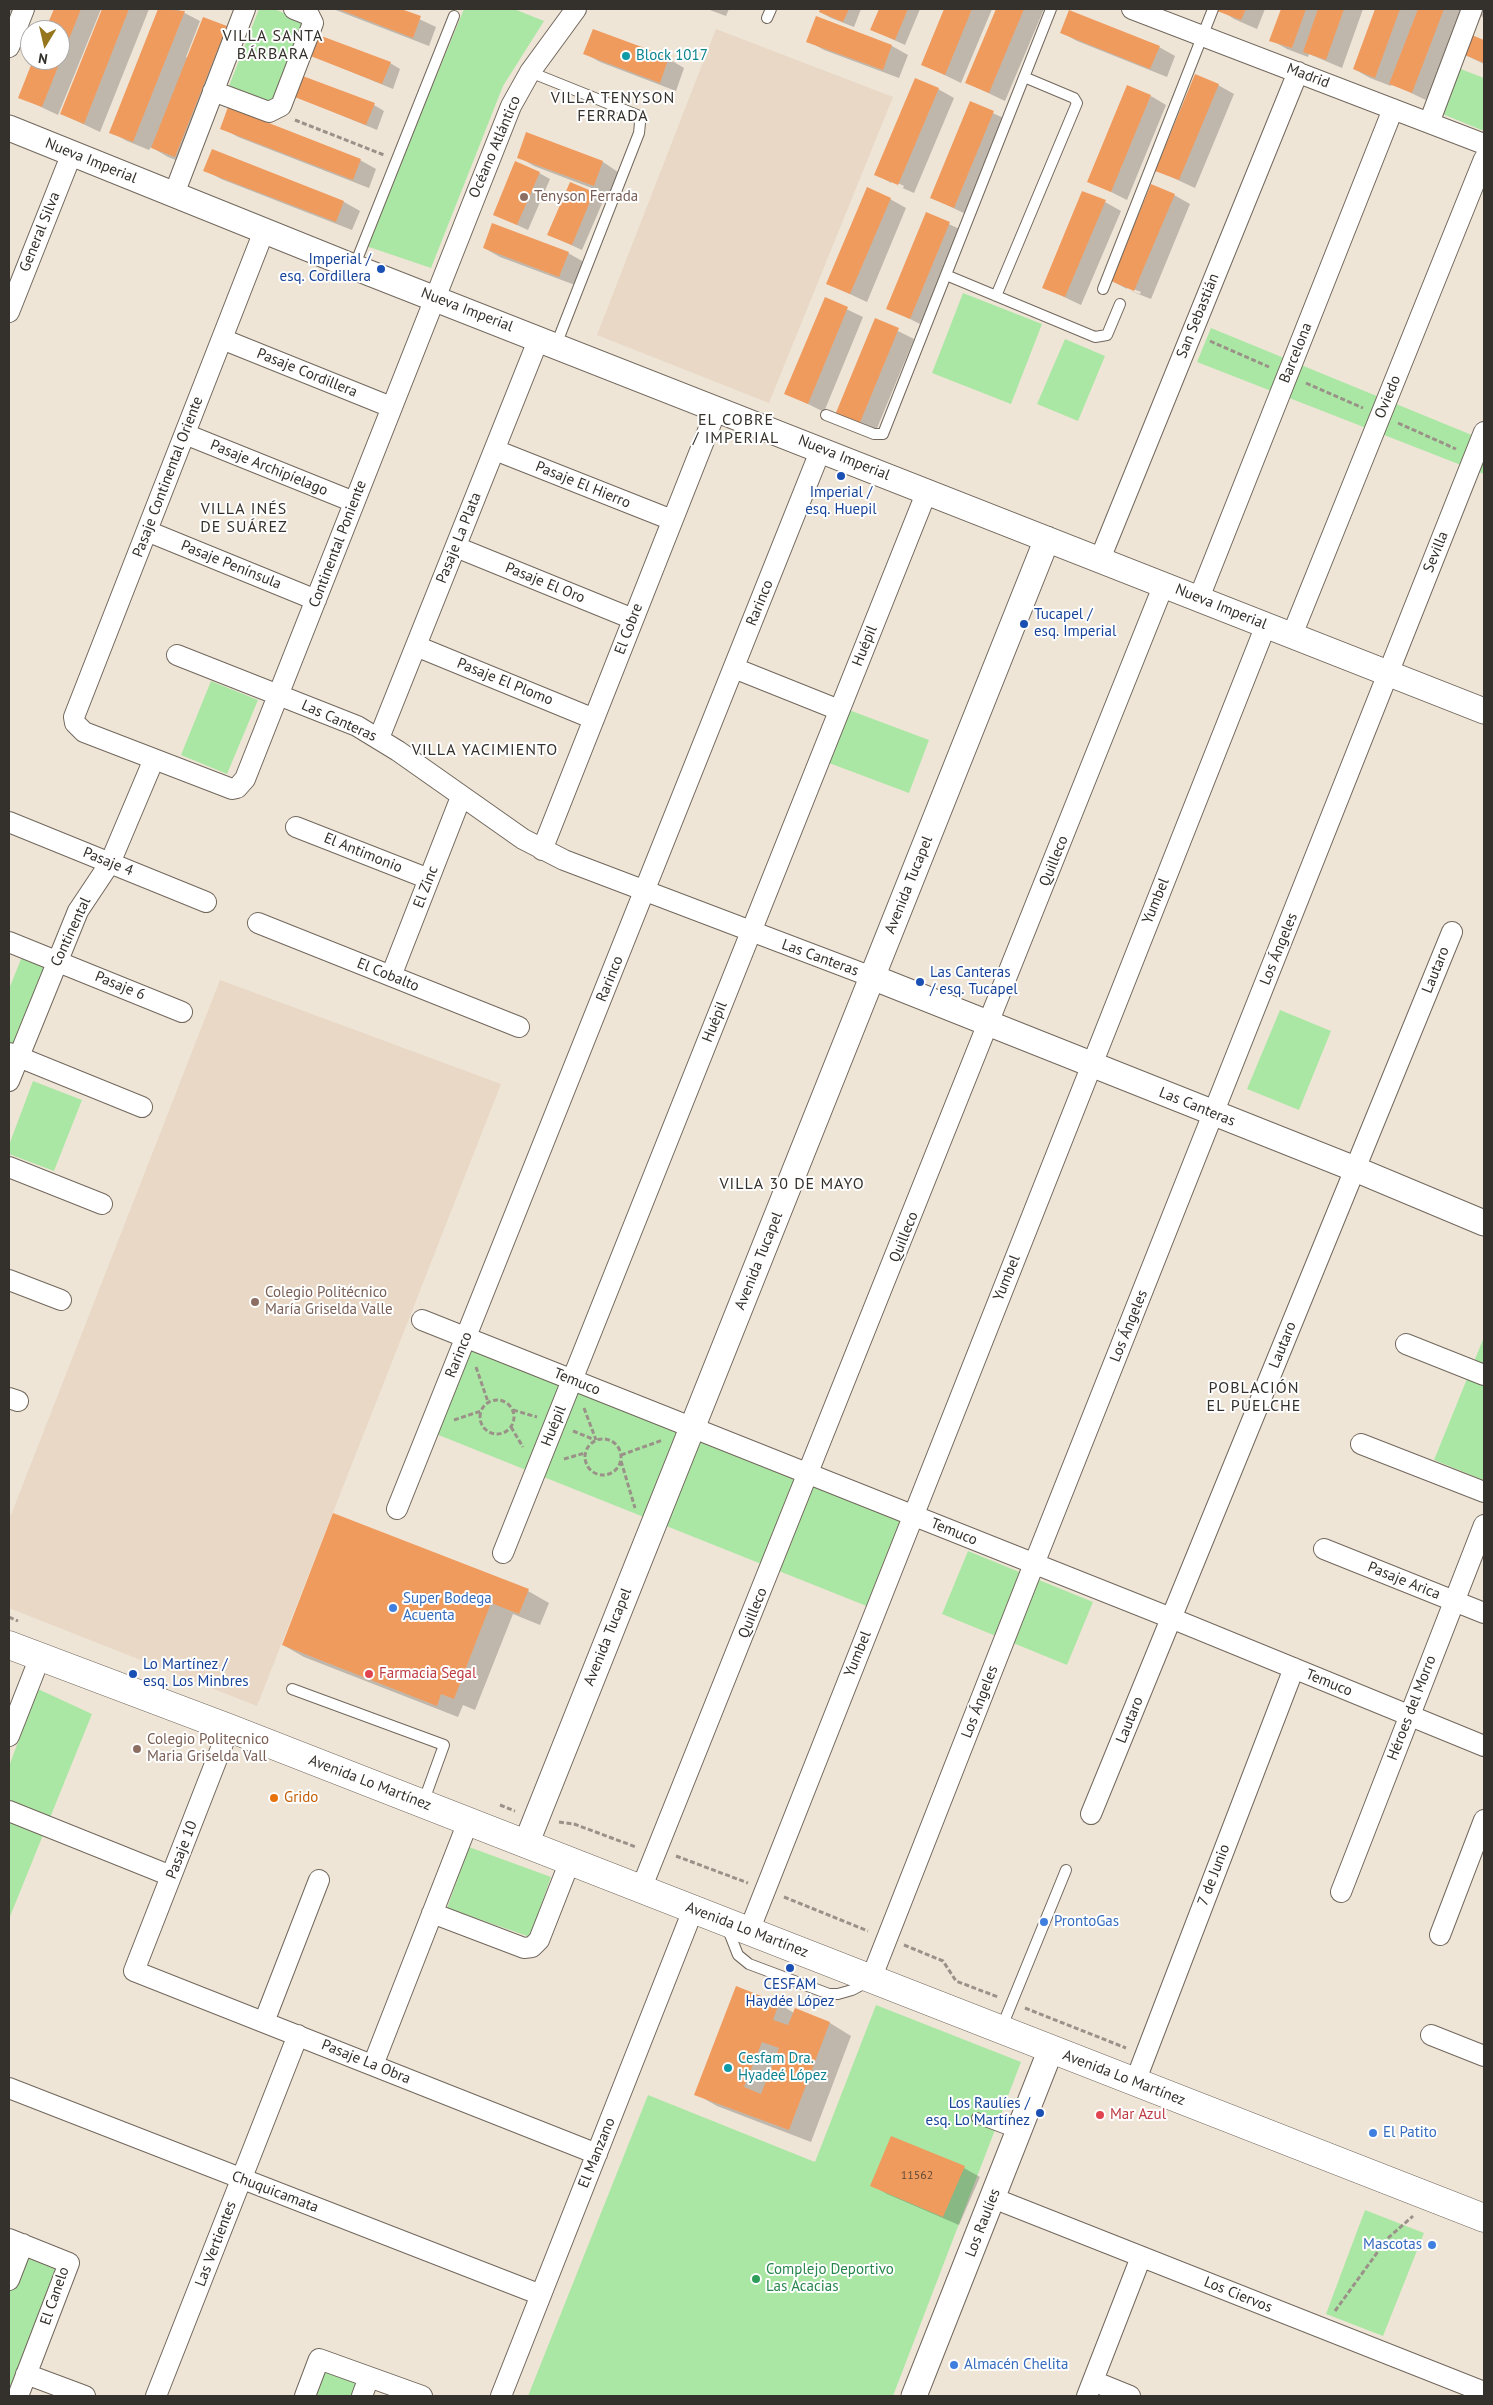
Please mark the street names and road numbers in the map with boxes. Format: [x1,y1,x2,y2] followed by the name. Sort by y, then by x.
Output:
[1284,60,1332,92] street label: Madrid
[465,93,525,201] street label: Océano Atlántico
[42,134,140,188] street label: Nueva Imperial
[16,189,64,275] street label: General Silva
[1173,271,1223,361] street label: San Sebastián
[418,284,516,336] street label: Nueva Imperial
[1276,320,1316,386] street label: Barcelona
[254,345,360,401] street label: Pasaje Cordillera
[1371,373,1405,421] street label: Oviedo
[129,394,207,560] street label: Pasaje Continental Oriente
[795,431,893,485] street label: Nueva Imperial
[208,436,330,500] street label: Pasaje Archipíelago
[533,458,633,512] street label: Pasaje El Hierro
[305,478,371,610] street label: Continental Poniente
[433,490,485,586] street label: Pasaje La Plata
[1420,529,1452,575] street label: Sevilla
[178,537,284,593] street label: Pasaje Península
[502,559,588,607] street label: Pasaje El Oro
[743,577,777,629] street label: Rarinco
[1172,580,1270,634] street label: Nueva Imperial
[611,601,647,657] street label: El Cobre
[849,623,881,669] street label: Huépil
[454,655,556,709] street label: Pasaje El Plomo
[299,696,379,746] street label: Las Canteras
[321,829,405,877] street label: El Antimonio
[881,833,937,937] street label: Avenida Tucapel
[1036,833,1072,889] street label: Quilleco
[80,844,136,880] street label: Pasaje 4
[410,863,442,911] street label: El Zinc
[1139,876,1173,926] street label: Yumbel
[47,895,95,969] street label: Continental
[1256,910,1302,988] street label: Los Ángeles
[779,936,861,980] street label: Las Canteras
[1419,944,1453,996] street label: Lautaro
[593,953,627,1005] street label: Rarinco
[354,954,422,996] street label: El Cobalto
[92,968,148,1004] street label: Pasaje 6
[699,999,731,1045] street label: Huépil
[1156,1084,1238,1130] street label: Las Canteras
[731,1209,787,1313] street label: Avenida Tucapel
[886,1209,922,1265] street label: Quilleco
[990,1253,1024,1303] street label: Yumbel
[1106,1287,1152,1365] street label: Los Ángeles
[1266,1319,1300,1371] street label: Lautaro
[442,1329,476,1381] street label: Rarinco
[551,1365,603,1399] street label: Temuco
[538,1403,570,1449] street label: Huépil
[928,1515,980,1549] street label: Temuco
[1365,1558,1443,1604] street label: Pasaje Arica
[580,1585,636,1689] street label: Avenida Tucapel
[735,1585,771,1641] street label: Quilleco
[841,1629,875,1679] street label: Yumbel
[1384,1653,1440,1763] street label: Héroes del Morro
[958,1663,1002,1741] street label: Los Ángeles
[1303,1666,1355,1700] street label: Temuco
[1113,1694,1147,1746] street label: Lautaro
[306,1751,434,1815] street label: Avenida Lo Martínez
[163,1818,201,1882] street label: Pasaje 10
[1194,1842,1234,1908] street label: 7 de Junio
[683,1898,811,1962] street label: Avenida Lo Martínez
[319,2036,413,2088] street label: Pasaje La Obra
[1060,2046,1188,2110] street label: Avenida Lo Martínez
[575,2115,619,2191] street label: El Manzano
[229,2167,321,2217] street label: Chuquicamata
[962,2186,1004,2260] street label: Los Raulíes
[192,2199,240,2289] street label: Las Vertientes
[37,2265,73,2327] street label: El Canelo
[1201,2273,1275,2317] street label: Los Ciervos

